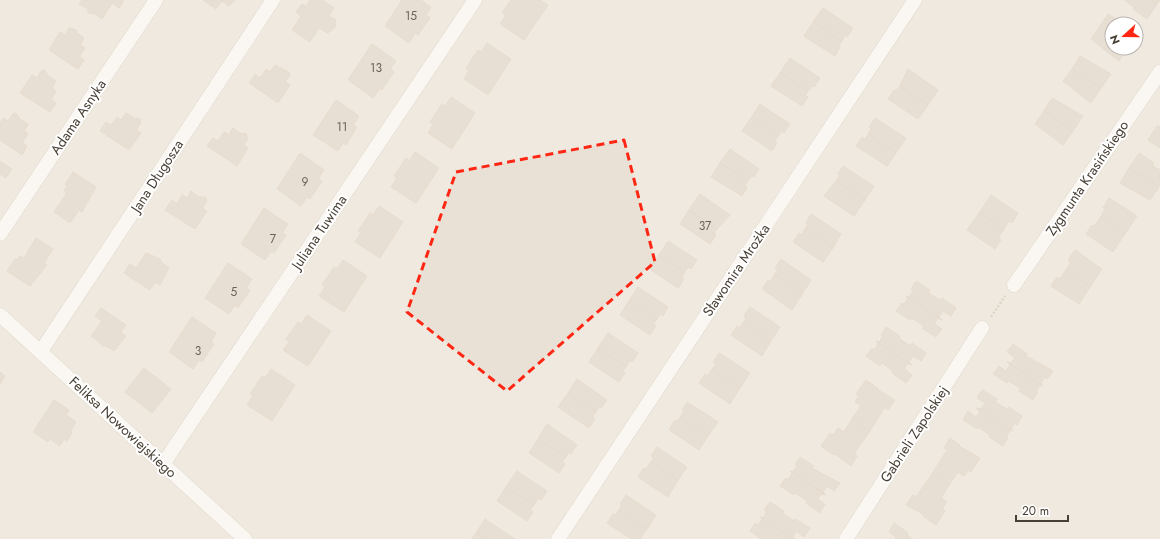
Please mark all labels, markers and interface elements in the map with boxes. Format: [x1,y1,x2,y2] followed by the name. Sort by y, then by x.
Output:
[405,7,417,25] house number: 15
[1104,16,1144,56] north arrow
[1106,33,1124,47] text: N
[370,59,382,77] house number: 13
[45,75,111,159] street label: Adama Asnyka
[1041,116,1133,240] street label: Zygmunta Krasińskiego
[337,118,347,136] house number: 11
[125,136,188,218] street label: Jana Długosza
[302,173,309,191] house number: 9
[286,191,351,275] street label: Juliana Tuwima
[699,217,712,235] house number: 37
[698,220,774,320] street label: Sławomira Mrożka
[270,230,277,248] house number: 7
[231,283,238,301] house number: 5
[195,342,202,360] house number: 3
[65,372,181,482] street label: Feliksa Nowowiejskiego
[875,382,953,486] street label: Gabrieli Zapolskiej
[1016,497,1068,523] scale bar
[1022,502,1049,520] text: 20 m

